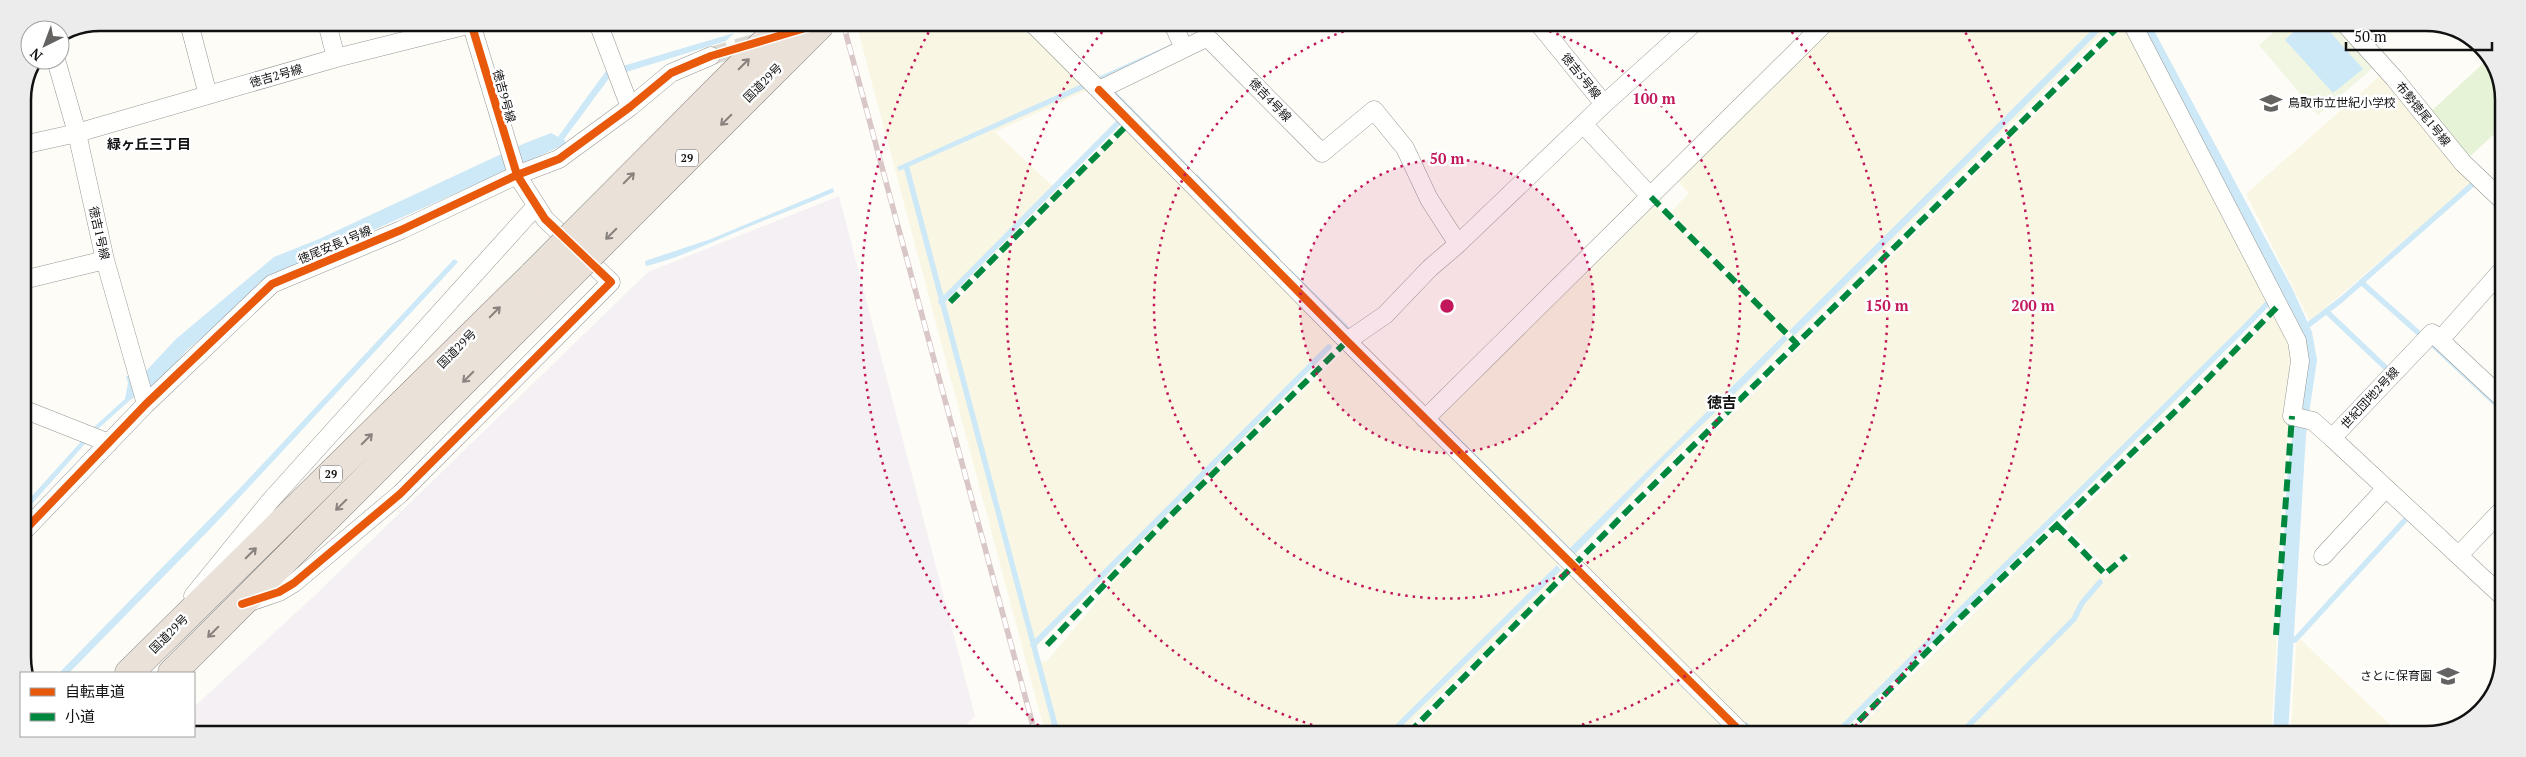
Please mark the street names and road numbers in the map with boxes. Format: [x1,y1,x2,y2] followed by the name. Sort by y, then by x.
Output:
[1558,50,1604,102] street label: 徳吉5号線
[740,60,785,105] street label: 国道29号
[248,61,304,90] street label: 徳吉2号線
[490,68,519,124] street label: 徳吉9号線
[1246,75,1295,124] street label: 徳吉4号線
[2393,78,2454,149] street label: 布勢徳尾1号線
[676,150,698,167] road number: 29
[86,205,113,261] street label: 徳吉1号線
[296,222,374,267] street label: 徳尾安長1号線
[434,326,479,371] street label: 国道29号
[2337,364,2402,431] street label: 世紀団地2号線
[320,466,342,482] road number: 29
[146,611,191,656] street label: 国道29号

